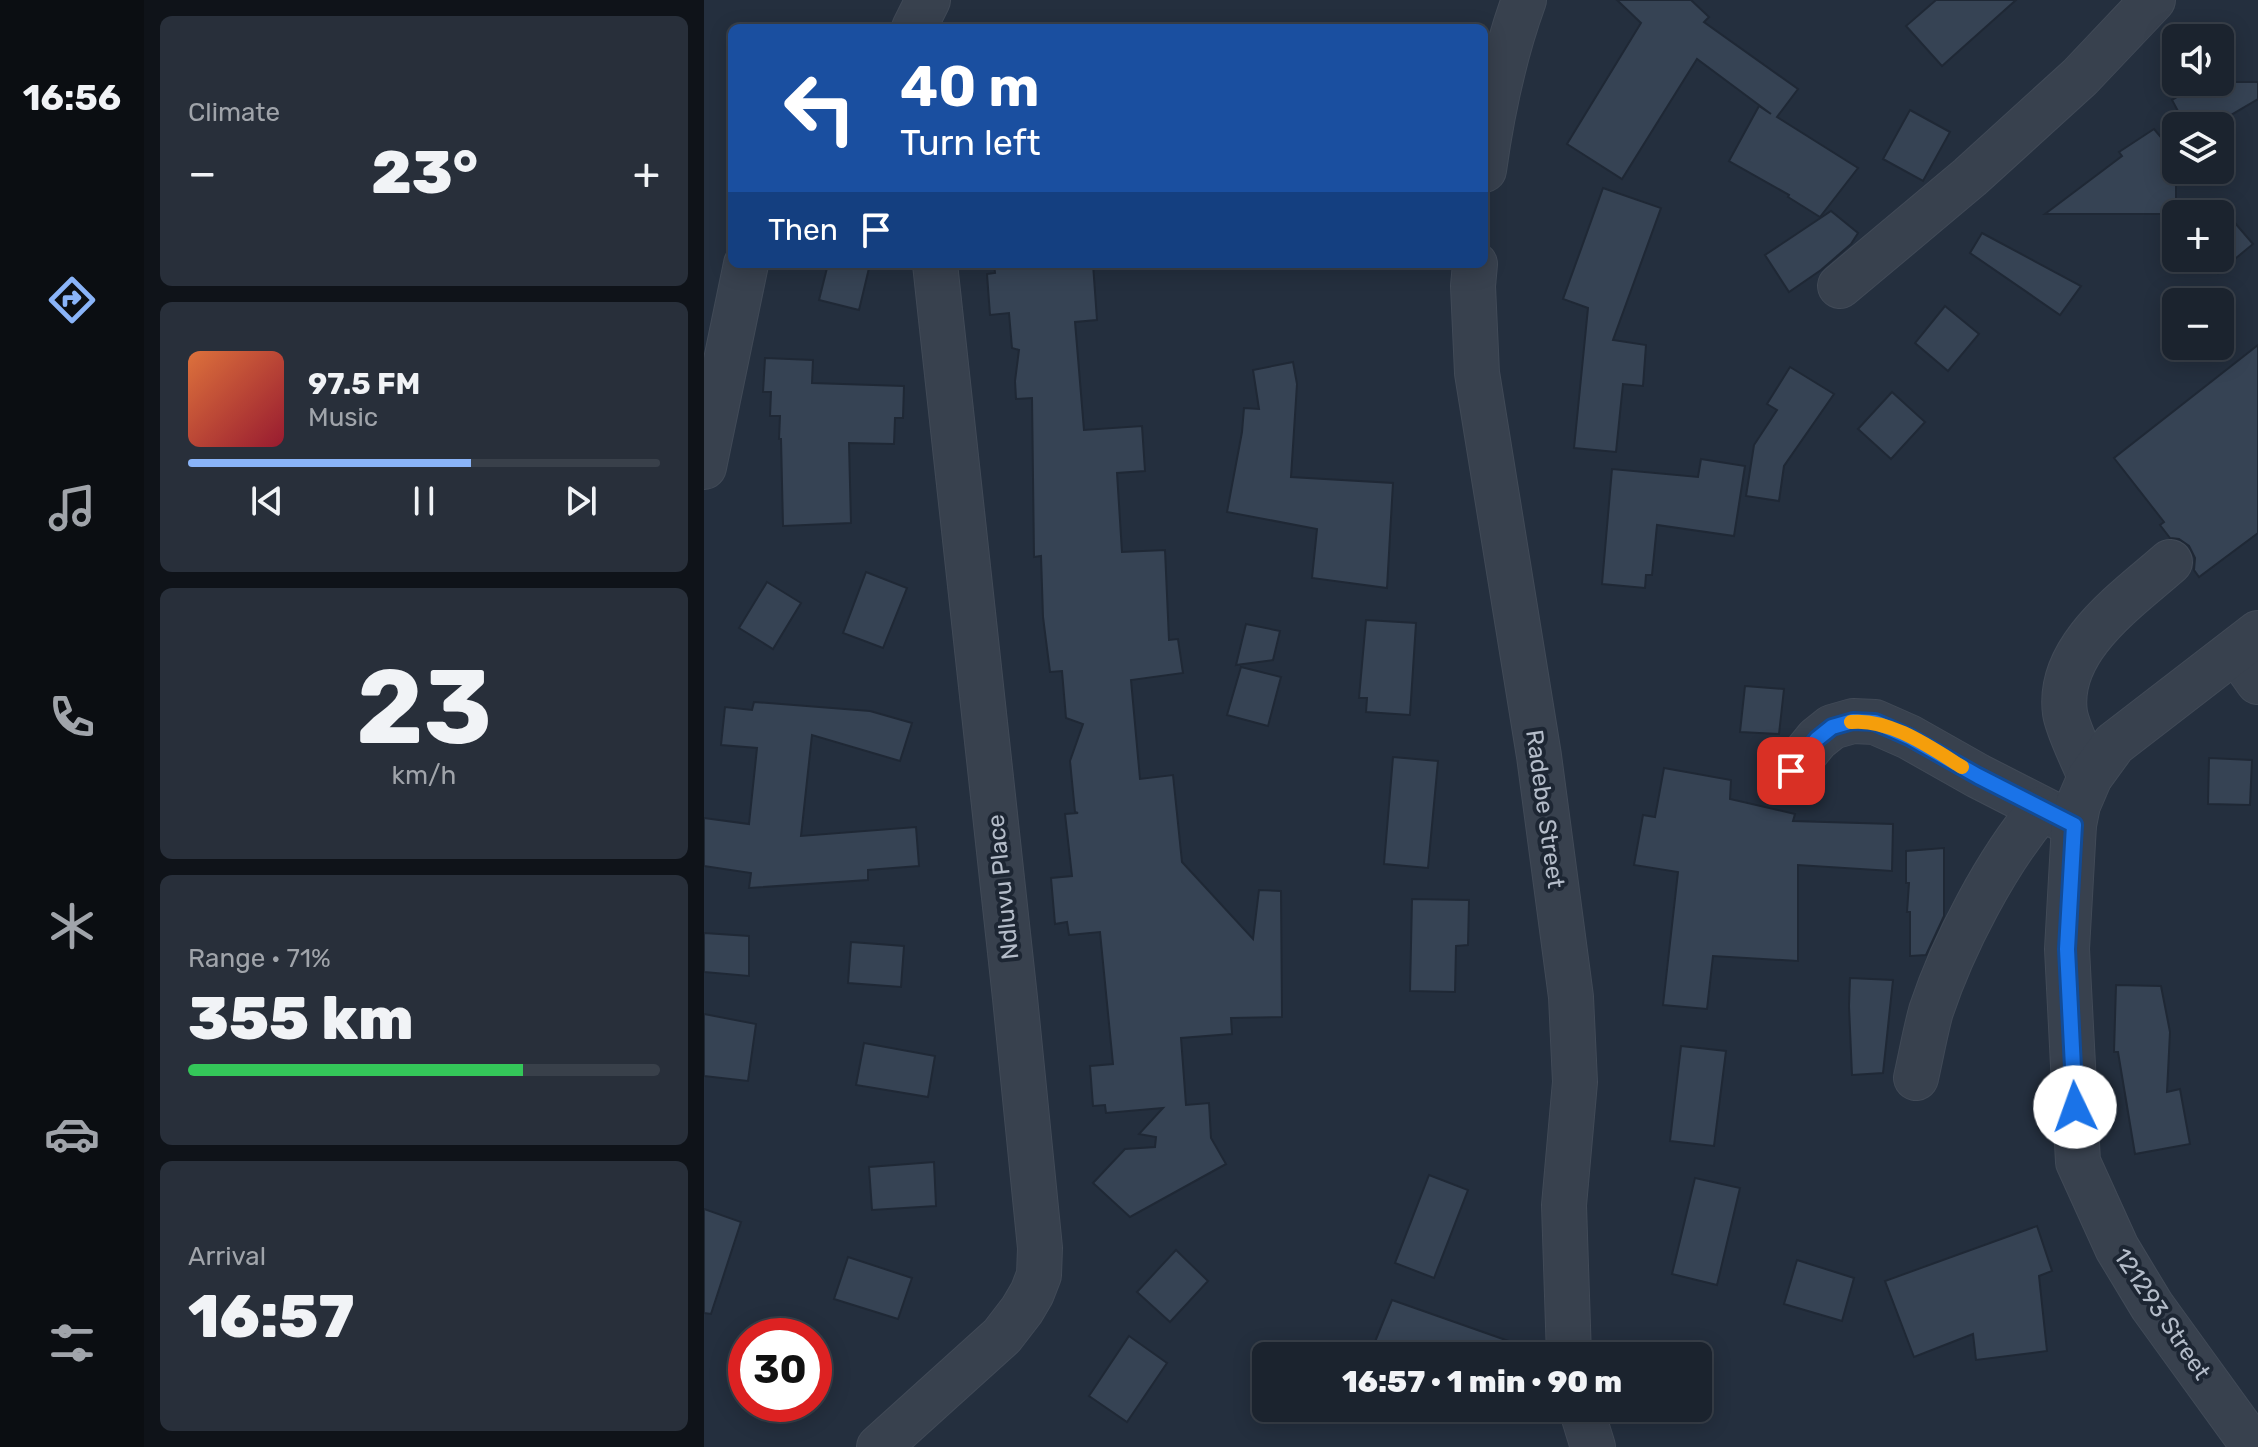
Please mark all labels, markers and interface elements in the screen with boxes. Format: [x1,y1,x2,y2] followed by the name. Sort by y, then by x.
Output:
[2162,24,2234,360] map controls
[2162,24,2234,96] button: sound
[900,54,1040,120] text: 40 m
[768,56,872,160] icon: left
[23,76,121,119] text: 16:56
[188,97,280,128] text: Climate
[2162,112,2234,184] button: layers
[900,121,1041,164] text: Turn left
[371,137,478,208] text: 23°
[188,147,217,199] text: −
[633,147,660,199] text: +
[2162,200,2234,272] button: +
[854,208,898,252] icon: arrive
[768,212,838,248] text: Then
[44,272,100,328] icon: directions
[2162,288,2234,360] button: −
[308,366,420,402] text: 97.5 FM
[308,402,378,433] text: Music
[245,479,289,523] icon: previous
[402,479,446,523] icon: pause
[559,479,603,523] icon: next
[44,480,100,536] icon: music
[356,646,492,769] text: 23
[44,689,100,745] icon: phone
[1520,728,1570,890] street label: Radebe Street
[1757,737,1825,805] pin
[1769,749,1813,793] icon: arrive
[392,760,456,791] text: km/h
[981,813,1025,961] street label: Ndluvu Place
[44,898,100,954] icon: climate
[188,943,331,974] text: Range · 71%
[188,983,414,1054] text: 355 km
[2033,1065,2117,1149] position arrow
[44,1106,100,1162] icon: car
[188,1241,266,1272] text: Arrival
[2108,1243,2216,1385] street label: 121293 Street
[188,1281,354,1352] text: 16:57
[44,1315,100,1371] icon: filters
[728,1318,832,1422] speed limit sign: 30
[1342,1364,1622,1400] text: 16:57 · 1 min · 90 m

